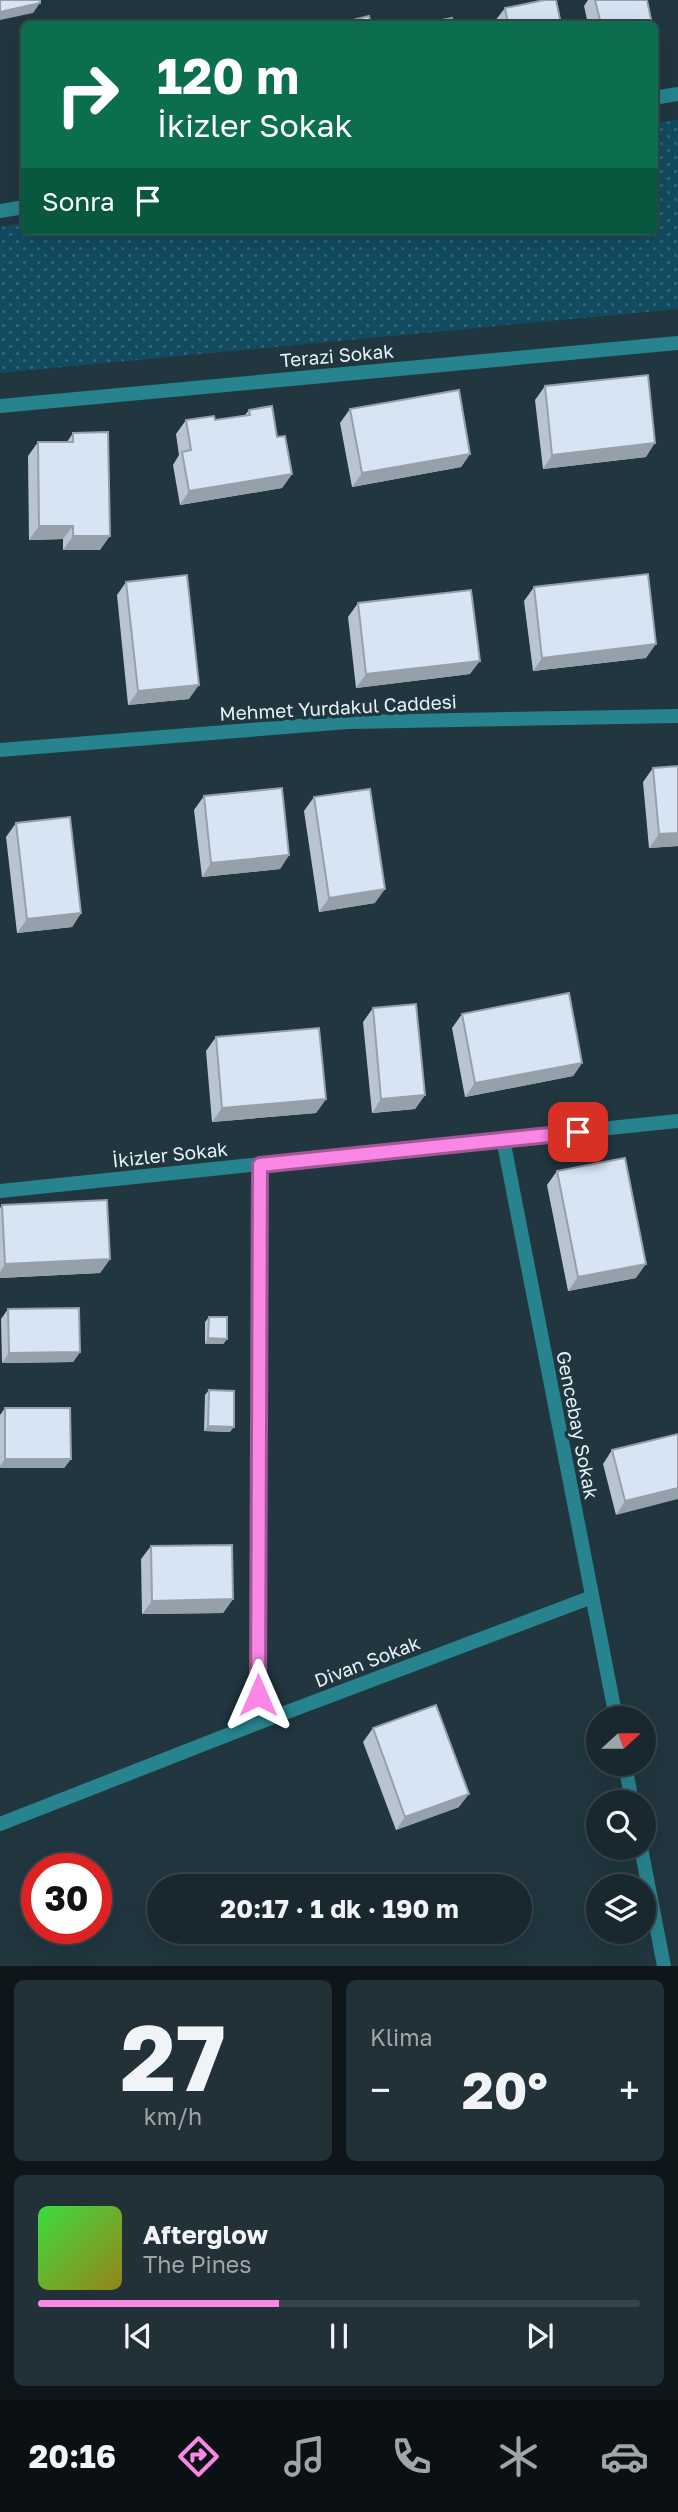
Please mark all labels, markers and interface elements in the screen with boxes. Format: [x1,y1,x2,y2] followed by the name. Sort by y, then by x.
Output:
[157,46,299,105] text: 120 m
[42,49,133,140] icon: right
[157,106,353,144] text: İkizler Sokak
[129,182,167,220] icon: arrive
[42,186,115,217] text: Sonra
[279,339,395,371] street label: Terazi Sokak
[219,689,457,725] street label: Mehmet Yurdakul Caddesi
[548,1102,608,1162] pin
[559,1113,597,1151] icon: arrive
[111,1136,229,1172] street label: İkizler Sokak
[552,1349,604,1501] street label: Gencebay Sokak
[311,1630,423,1692] street label: Divan Sokak
[221,1658,295,1732] position arrow
[586,1706,656,1776] north arrow
[586,1706,656,1944] map controls
[586,1790,656,1860] button: search
[21,1853,112,1944] speed limit sign: 30
[586,1874,656,1944] button: layers
[220,1893,459,1924] text: 20:17 · 1 dk · 190 m
[120,2002,226,2111] text: 27
[370,2023,433,2051] text: Klima
[462,2058,548,2120] text: 20°
[370,2067,391,2112] text: −
[619,2067,640,2112] text: +
[144,2102,202,2130] text: km/h
[143,2219,268,2250] text: Afterglow
[143,2250,251,2278] text: The Pines
[119,2317,157,2355] icon: previous
[320,2317,358,2355] icon: pause
[521,2317,559,2355] icon: next
[174,2432,223,2481] icon: directions
[280,2432,329,2481] icon: music
[387,2432,436,2481] icon: phone
[494,2432,543,2481] icon: climate
[600,2432,649,2481] icon: car
[29,2437,116,2475] text: 20:16

